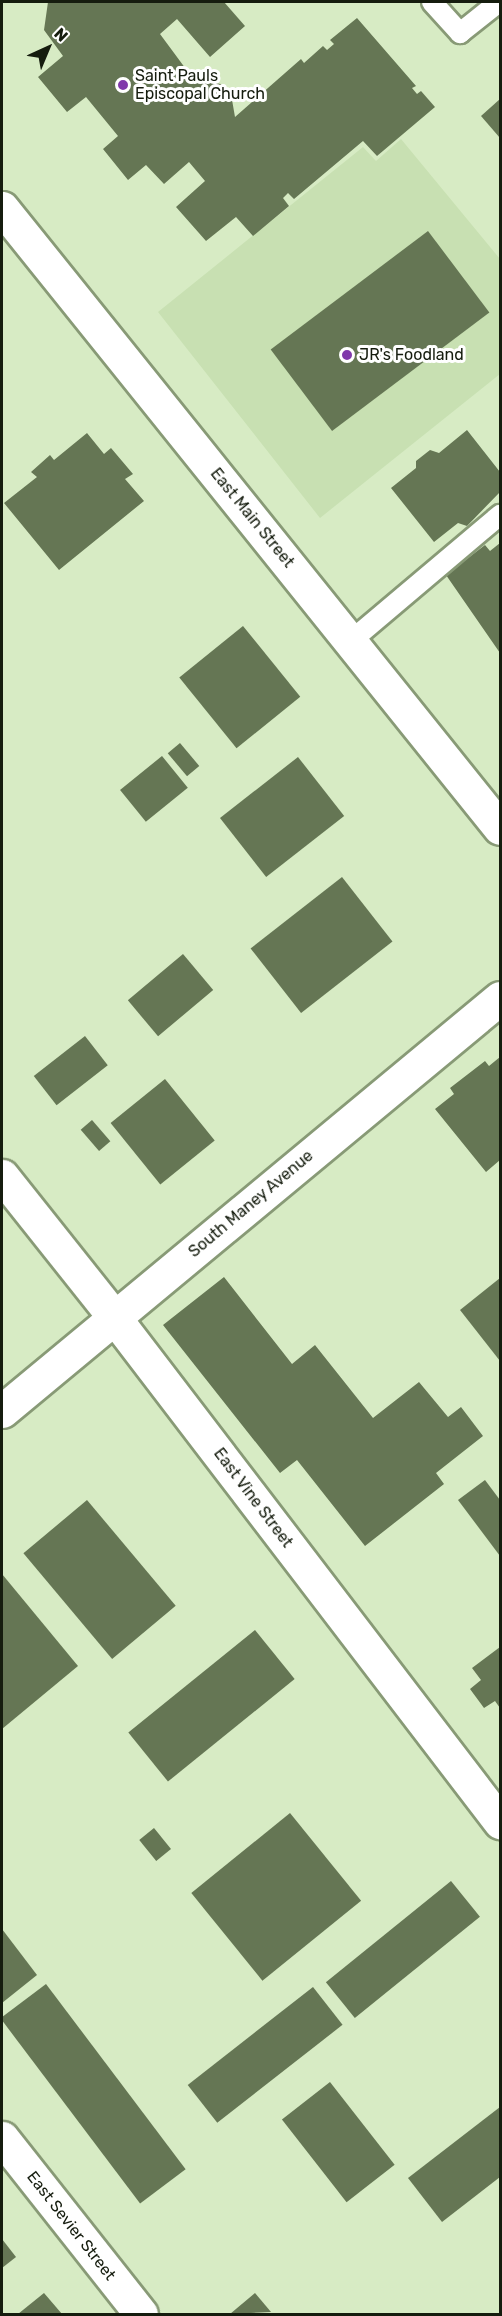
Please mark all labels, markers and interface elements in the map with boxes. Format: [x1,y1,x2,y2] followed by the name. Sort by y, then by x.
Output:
[18,18,78,78] north arrow
[50,24,72,46] text: N
[135,66,265,104] place label: Saint Pauls Episcopal Church
[116,78,130,92] marker: Saint Pauls Episcopal Church
[359,345,464,365] place label: JR's Foodland
[340,348,354,362] marker: JR's Foodland
[206,465,298,571] street label: East Main Street
[185,1146,317,1262] street label: South Maney Avenue
[209,1444,297,1552] street label: East Vine Street
[22,2168,120,2284] street label: East Sevier Street

